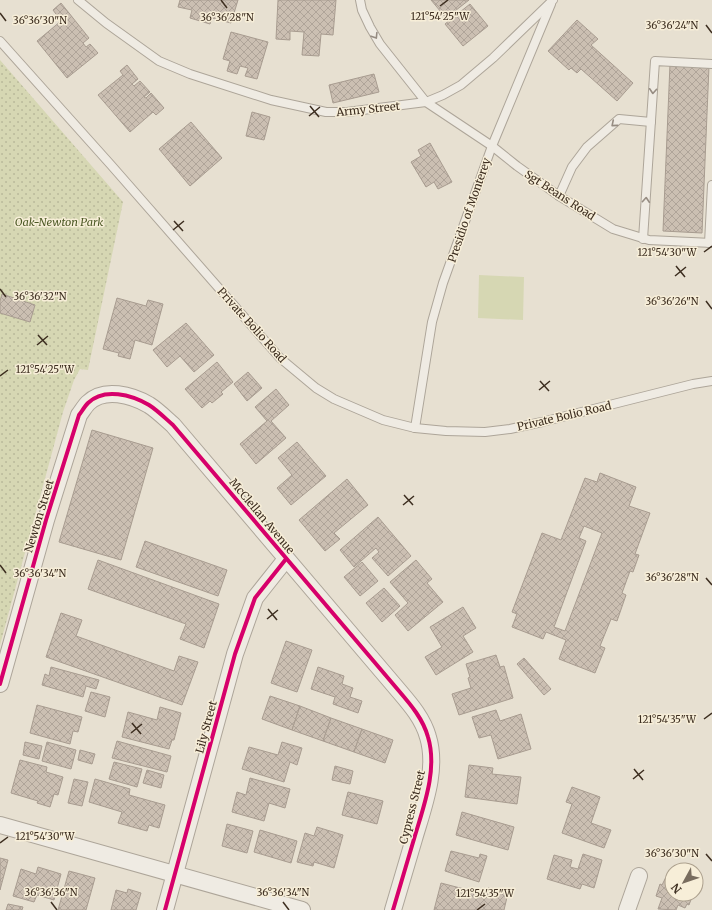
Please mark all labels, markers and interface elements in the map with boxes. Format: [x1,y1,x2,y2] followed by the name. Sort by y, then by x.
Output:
[411,10,470,23] text: 121°54'25"W
[200,11,254,24] text: 36°36'28"N
[13,14,67,27] text: 36°36'30"N
[646,19,699,32] text: 36°36'24"N
[370,32,378,39] one-way arrow
[649,88,658,94] one-way arrow
[335,99,401,119] street label: Army Street
[611,119,619,126] one-way arrow
[445,155,494,264] street label: Presidio of Monterey
[522,167,598,223] street label: Sgt Beans Road
[642,197,651,203] one-way arrow
[15,215,103,229] park label: Oak-Newton Park
[637,246,698,259] text: 121°54'30"W
[215,284,290,366] street label: Private Bolio Road
[14,290,67,303] text: 36°36'32"N
[645,295,699,308] text: 36°36'26"N
[16,363,75,376] text: 121°54'25"W
[515,398,613,434] street label: Private Bolio Road
[226,476,298,557] street label: McClellan Avenue
[21,477,57,554] street label: Newton Street
[14,567,67,580] text: 36°36'34"N
[645,571,699,584] text: 36°36'28"N
[192,698,220,755] street label: Lily Street
[638,713,697,726] text: 121°54'35"W
[396,768,428,845] street label: Cypress Street
[15,830,76,843] text: 121°54'30"W
[645,847,699,860] text: 36°36'30"N
[664,862,704,902] north arrow
[668,880,684,896] text: N
[25,886,78,899] text: 36°36'36"N
[257,886,310,899] text: 36°36'34"N
[456,887,515,900] text: 121°54'35"W

